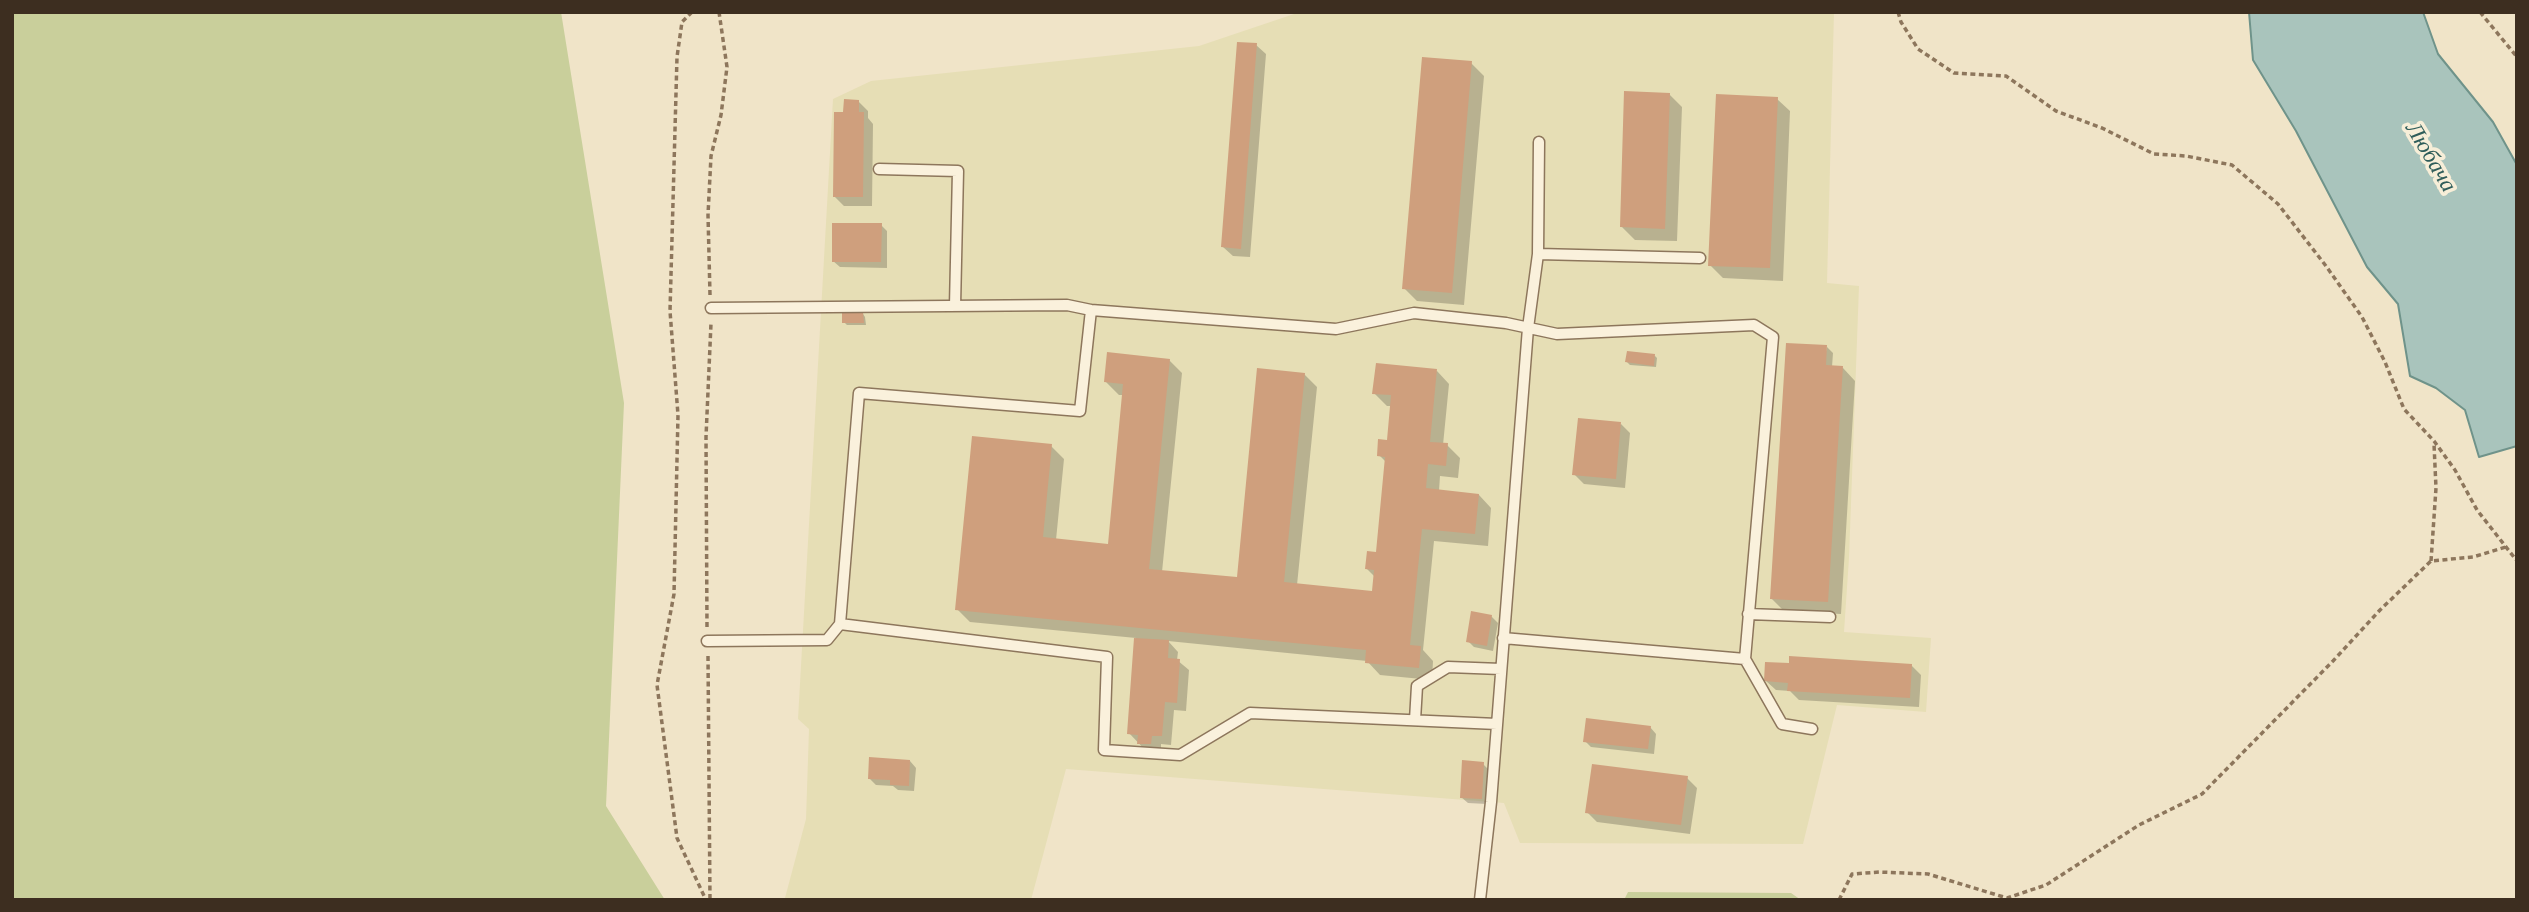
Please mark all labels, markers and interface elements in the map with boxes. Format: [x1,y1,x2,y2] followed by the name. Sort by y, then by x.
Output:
[2399,117,2463,197] water label: Любача

